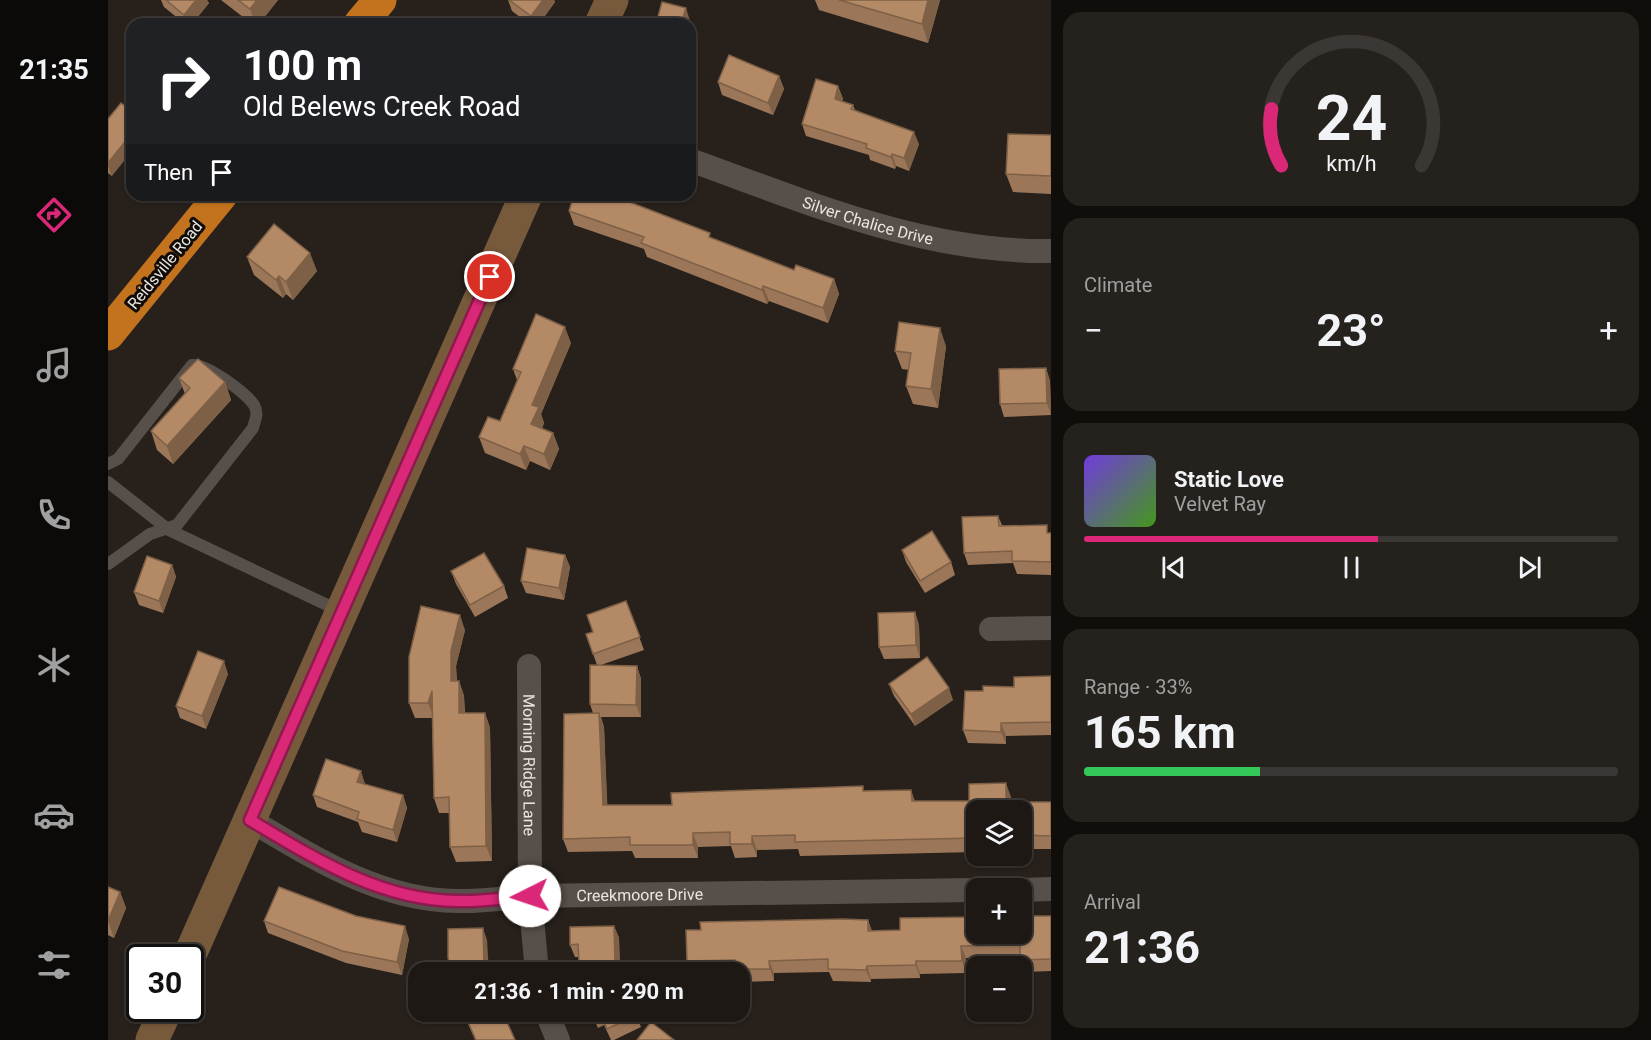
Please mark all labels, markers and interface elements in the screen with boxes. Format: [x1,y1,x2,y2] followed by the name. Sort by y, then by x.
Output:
[243,41,362,90] text: 100 m
[144,42,222,120] icon: right
[19,54,89,86] text: 21:35
[1315,82,1387,155] text: 24
[243,91,520,123] text: Old Belews Creek Road
[1326,151,1376,176] text: km/h
[205,156,238,189] icon: arrive
[144,160,193,185] text: Then
[800,192,935,248] street label: Silver Chalice Drive
[33,194,75,236] icon: directions
[124,217,206,313] street label: Reidsville Road
[464,251,515,302] pin
[473,260,506,293] icon: arrive
[1084,273,1152,297] text: Climate
[1316,304,1386,357] text: 23°
[1084,311,1103,350] text: −
[1599,311,1618,350] text: +
[33,344,75,386] icon: music
[1174,467,1284,492] text: Static Love
[1174,492,1266,516] text: Velvet Ray
[33,494,75,536] icon: phone
[1157,551,1190,584] icon: previous
[1335,551,1368,584] icon: pause
[1513,551,1546,584] icon: next
[33,644,75,686] icon: climate
[1084,675,1192,699] text: Range · 33%
[520,694,539,836] street label: Morning Ridge Lane
[1084,706,1236,759] text: 165 km
[33,794,75,836] icon: car
[966,800,1032,1022] map controls
[966,800,1032,866] button: layers
[498,864,562,928] position arrow
[966,878,1032,944] button: +
[576,884,703,905] street label: Creekmoore Drive
[1084,890,1141,914] text: Arrival
[1084,921,1200,974] text: 21:36
[33,944,75,986] icon: filters
[126,944,204,1022] speed limit sign: 30
[966,956,1032,1022] button: −
[474,979,684,1004] text: 21:36 · 1 min · 290 m

